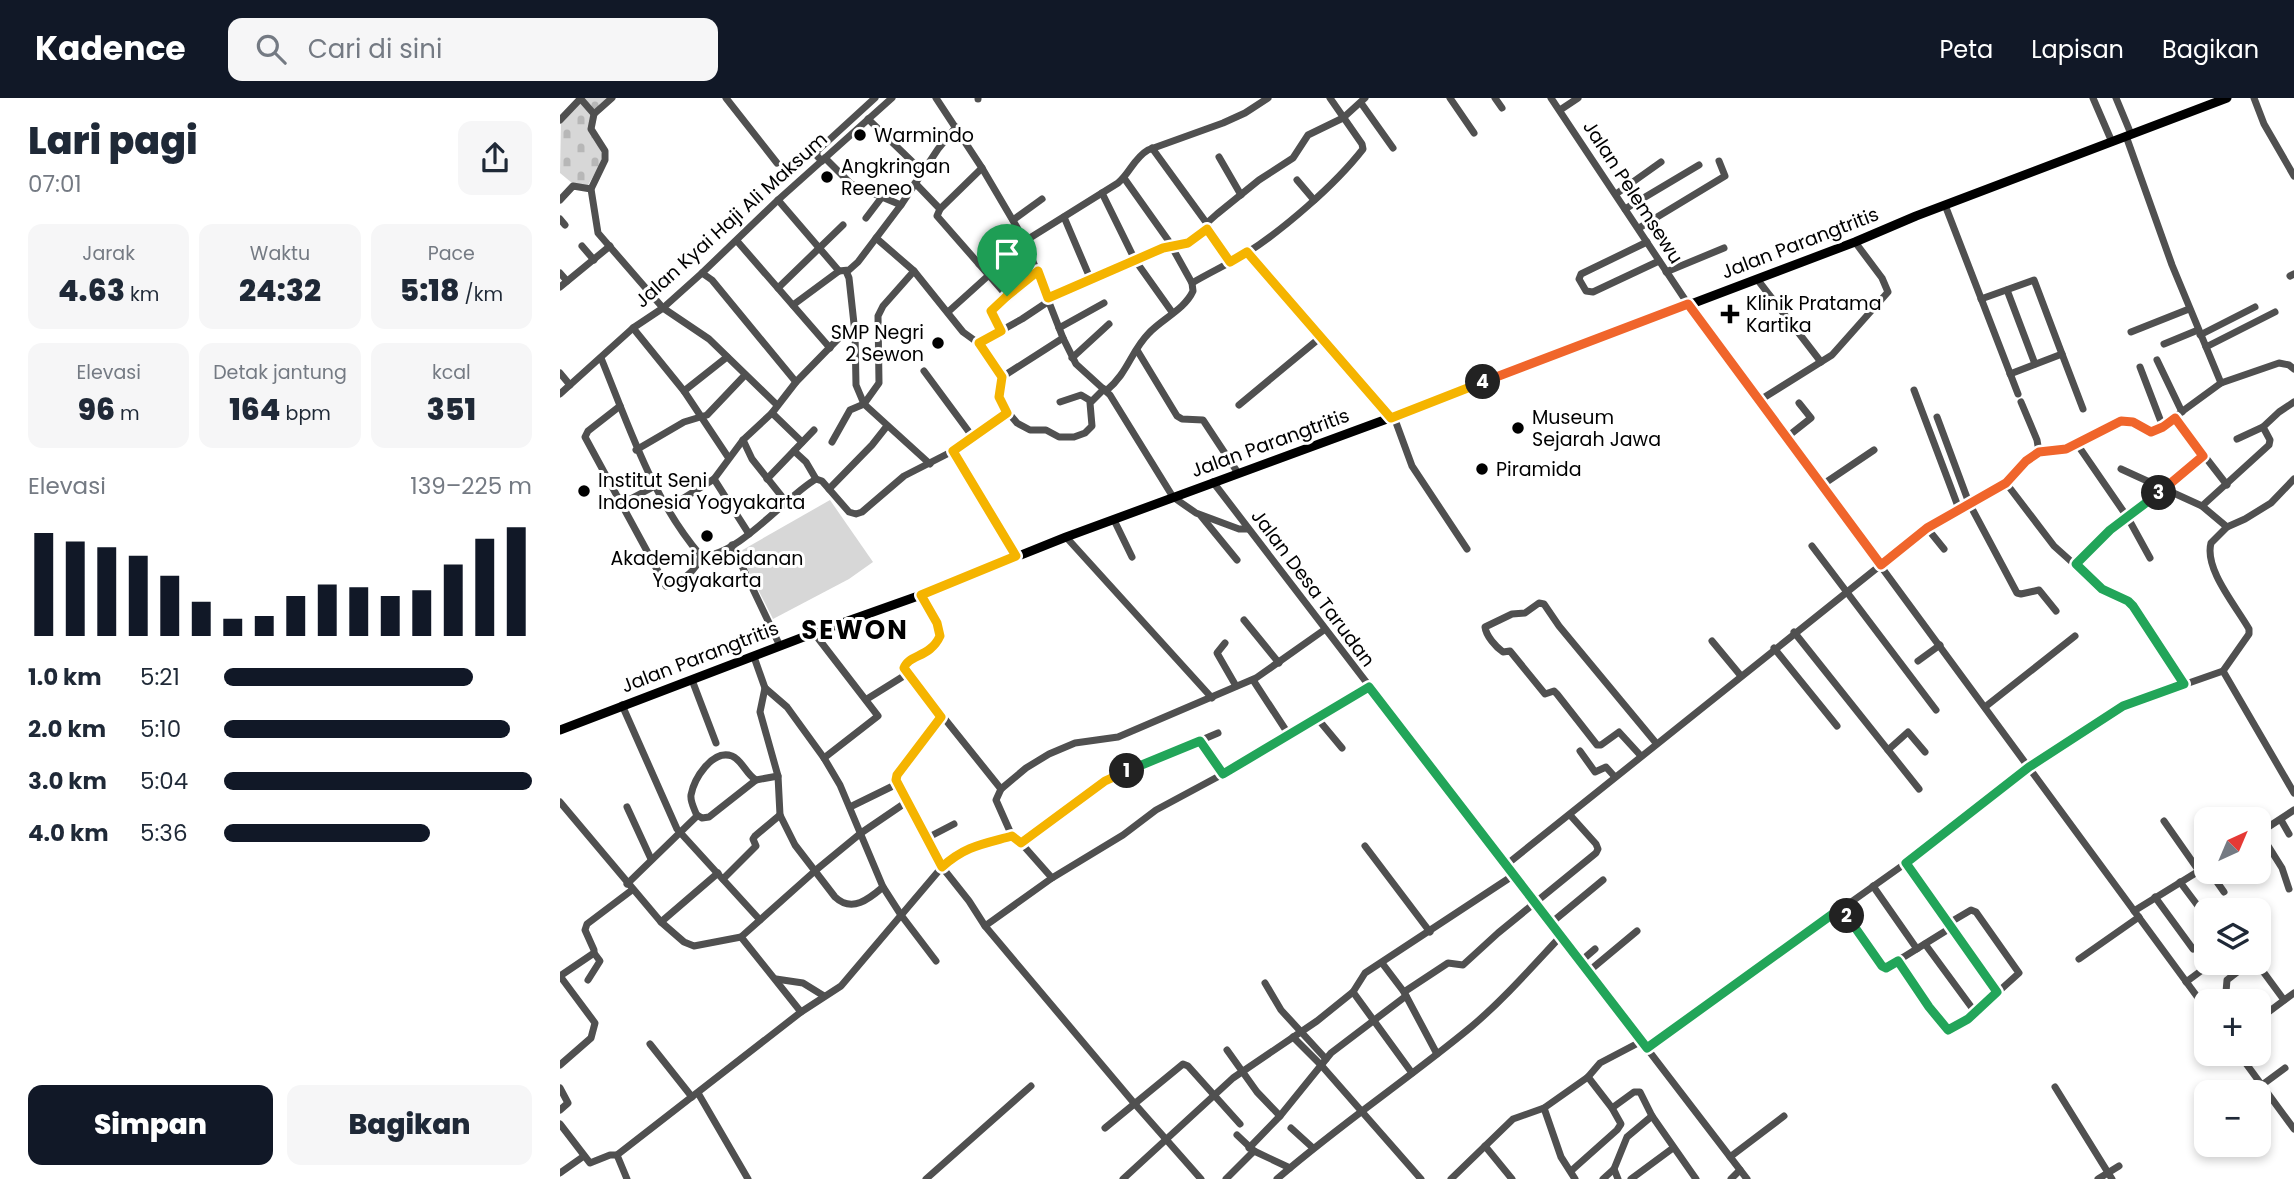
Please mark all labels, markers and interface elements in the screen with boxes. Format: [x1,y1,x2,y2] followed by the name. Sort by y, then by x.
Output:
[228,18,718,81] search box
[35,25,186,72] text: Kadence
[252,30,290,68] icon: search
[308,31,442,67] text: Cari di sini
[1939,33,1993,66] text: Peta
[2031,33,2124,66] text: Lapisan
[2162,33,2259,66] text: Bagikan
[28,114,198,167] text: Lari pagi
[1576,115,1690,269] street label: Jalan Pelemsewu
[458,121,532,195] button: share
[874,122,974,149] place label: Warmindo
[629,126,833,314] street label: Jalan Kyai Haji Ali Maksum
[852,127,868,143] marker: Warmindo
[841,153,950,202] place label: Angkringan Reeneo
[28,168,82,200] text: 07:01
[819,169,835,185] marker: Angkringan Reeneo
[1717,201,1883,285] street label: Jalan Parangtritis
[977,224,1037,296] pin
[988,235,1026,273] icon: arrive
[82,240,135,267] text: Jarak
[250,240,310,267] text: Waktu
[428,240,475,267] text: Pace
[58,269,125,312] text: 4.63
[239,269,321,312] text: 24:32
[400,269,460,312] text: 5:18
[125,281,159,308] text: km
[460,281,503,308] text: /km
[1746,290,1882,339] place label: Klinik Pratama Kartika
[1720,304,1740,324] marker: Klinik Pratama Kartika
[831,319,924,368] place label: SMP Negri 2 Sewon
[930,335,946,351] marker: SMP Negri 2 Sewon
[77,359,141,386] text: Elevasi
[213,359,347,386] text: Detak jantung
[432,359,471,386] text: kcal
[1466,364,1500,400] pin: 4
[1476,368,1489,395] text: 4
[78,388,115,431] text: 96
[229,388,281,431] text: 164
[427,388,476,431] text: 351
[115,400,140,427] text: m
[281,400,331,427] text: bpm
[1187,402,1353,484] street label: Jalan Parangtritis
[1532,404,1661,453] place label: Museum Sejarah Jawa
[1510,420,1526,436] marker: Museum Sejarah Jawa
[1496,456,1582,483] place label: Piramida
[1474,461,1490,477] marker: Piramida
[598,467,805,516] place label: Institut Seni Indonesia Yogyakarta
[28,470,106,502] text: Elevasi
[410,470,532,502] text: 139–225 m
[2142,476,2176,510] pin: 3
[2153,479,2164,506] text: 3
[576,483,592,499] marker: Institut Seni Indonesia Yogyakarta
[1245,504,1381,672] street label: Jalan Desa Tarudan
[699,528,715,544] marker: Akademi Kebidanan Yogyakarta
[611,545,803,594] place label: Akademi Kebidanan Yogyakarta
[801,612,909,648] district label: SEWON
[617,615,783,699] street label: Jalan Parangtritis
[28,661,102,693] text: 1.0 km
[140,661,180,693] text: 5:21
[28,713,106,745] text: 2.0 km
[140,713,181,745] text: 5:10
[1110,754,1144,788] pin: 1
[1123,757,1130,784] text: 1
[28,765,107,797] text: 3.0 km
[140,765,188,797] text: 5:04
[2194,807,2272,884] north arrow
[2194,807,2271,1157] map controls
[28,817,109,849] text: 4.0 km
[140,817,188,849] text: 5:36
[1830,898,1864,934] pin: 2
[2194,898,2271,975] button: layers
[1841,902,1852,929] text: 2
[2194,989,2271,1066] button: +
[2194,1080,2271,1157] button: −
[28,1085,273,1165] button: Simpan
[287,1085,532,1165] button: Bagikan

